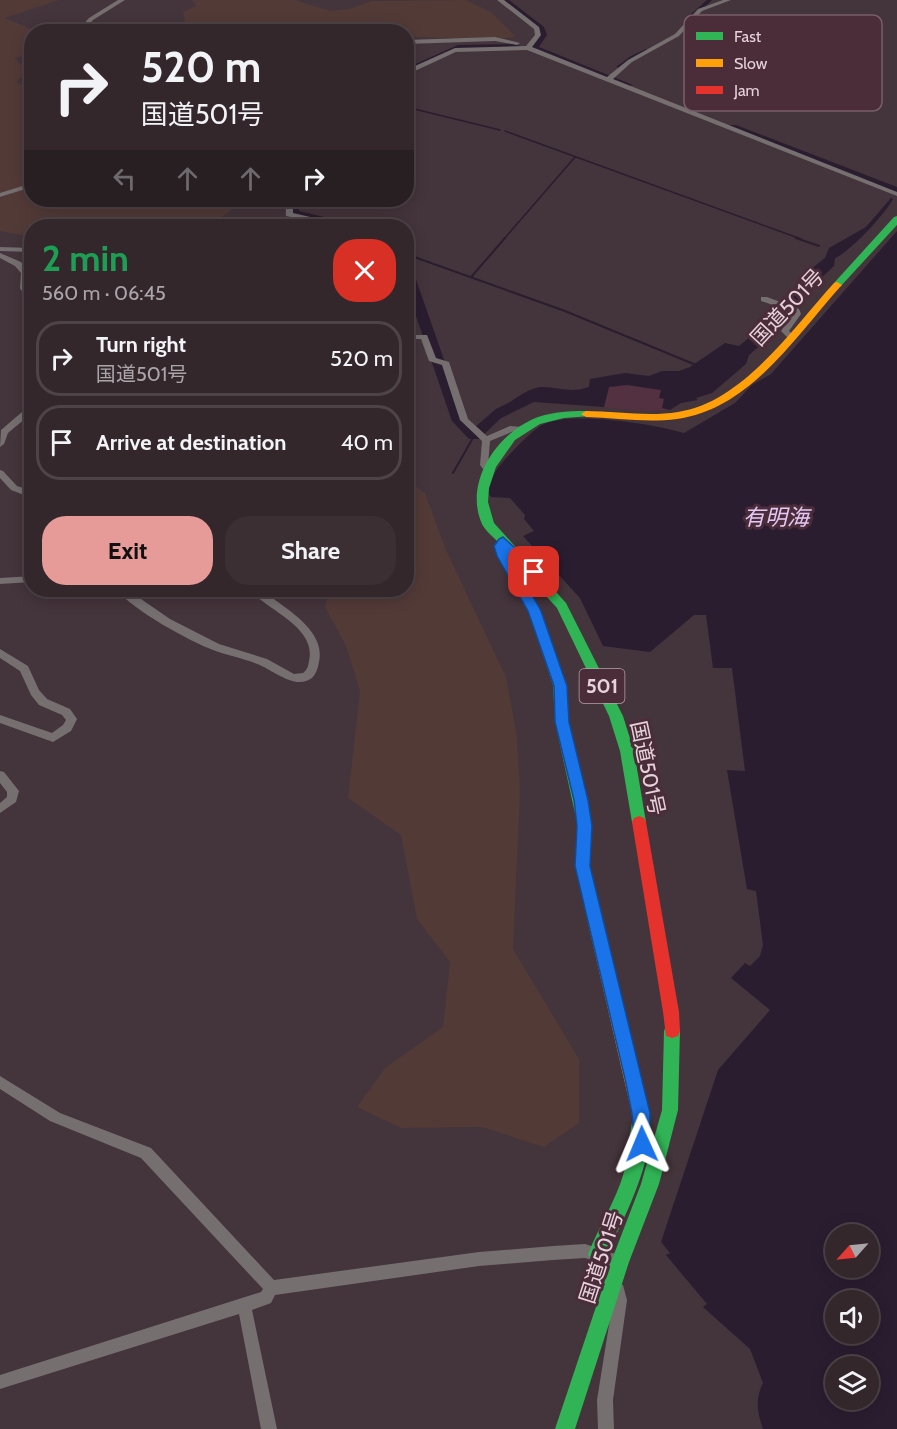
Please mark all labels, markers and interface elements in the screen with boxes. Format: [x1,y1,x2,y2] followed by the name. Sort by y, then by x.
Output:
[684,15,882,111] legend
[734,27,762,46] text: Fast
[141,41,261,93] text: 520 m
[42,48,120,126] icon: right
[734,54,768,73] text: Slow
[733,81,760,100] text: Jam
[141,98,264,131] text: 国道501号
[108,162,141,195] icon: left
[171,162,204,195] icon: ahead
[234,162,267,195] icon: ahead
[297,162,330,195] icon: right
[42,236,129,280] text: 2 min
[333,239,396,302] button: close
[745,263,829,351] street label: 国道501号
[42,281,166,305] text: 560 m · 06:45
[96,331,186,358] text: Turn right
[45,342,78,375] icon: right
[330,345,393,372] text: 520 m
[96,362,187,386] text: 国道501号
[45,426,78,459] icon: arrive
[96,429,286,456] text: Arrive at destination
[341,429,393,456] text: 40 m
[743,504,812,531] water label: 有明海
[42,516,213,585] button: Exit
[225,516,396,585] button: Share
[508,546,559,597] pin
[517,555,550,588] icon: arrive
[580,669,624,703] road number: 501
[626,719,670,817] street label: 国道501号
[610,1112,674,1176] position arrow
[574,1208,628,1306] street label: 国道501号
[825,1224,879,1278] north arrow
[825,1224,879,1410] map controls
[825,1290,879,1344] button: sound
[825,1356,879,1410] button: layers

